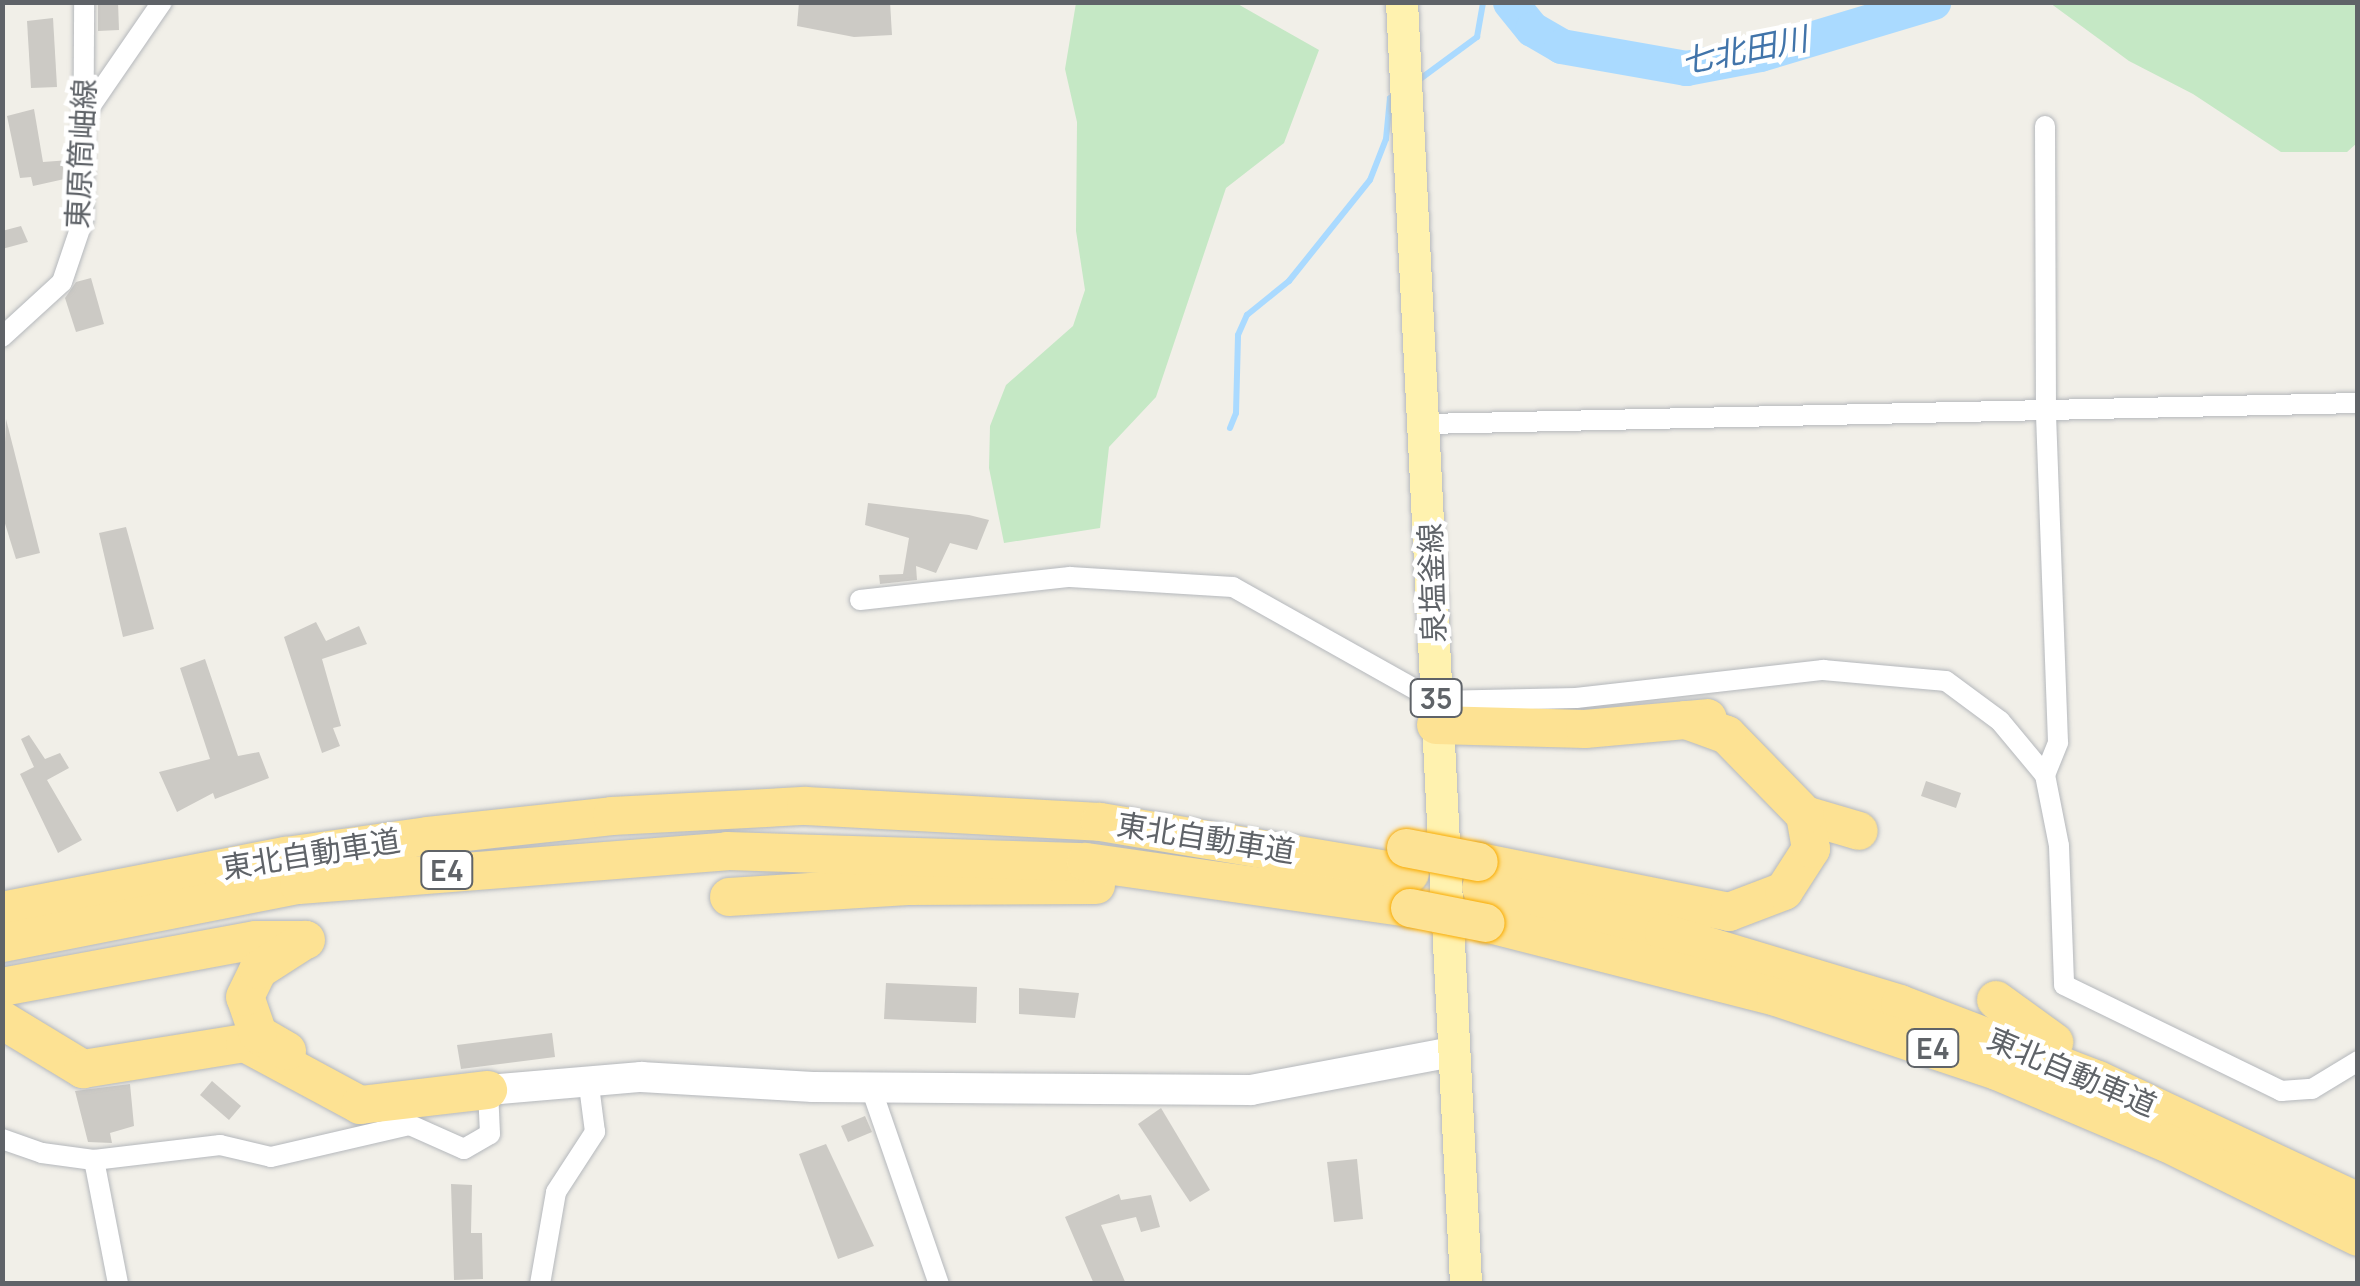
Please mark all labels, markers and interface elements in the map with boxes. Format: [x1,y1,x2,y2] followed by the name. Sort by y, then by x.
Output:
[1678,19,1810,81] water label: 七北田川
[59,78,103,230] street label: 東原筒岫線
[1412,522,1452,644] street label: 泉塩釜線
[1408,675,1464,721] road number: 35
[1114,806,1298,870] street label: 東北自動車道
[219,822,403,886] street label: 東北自動車道
[420,847,474,893] road number: E4
[1982,1020,2162,1124] street label: 東北自動車道
[1906,1025,1960,1071] road number: E4

